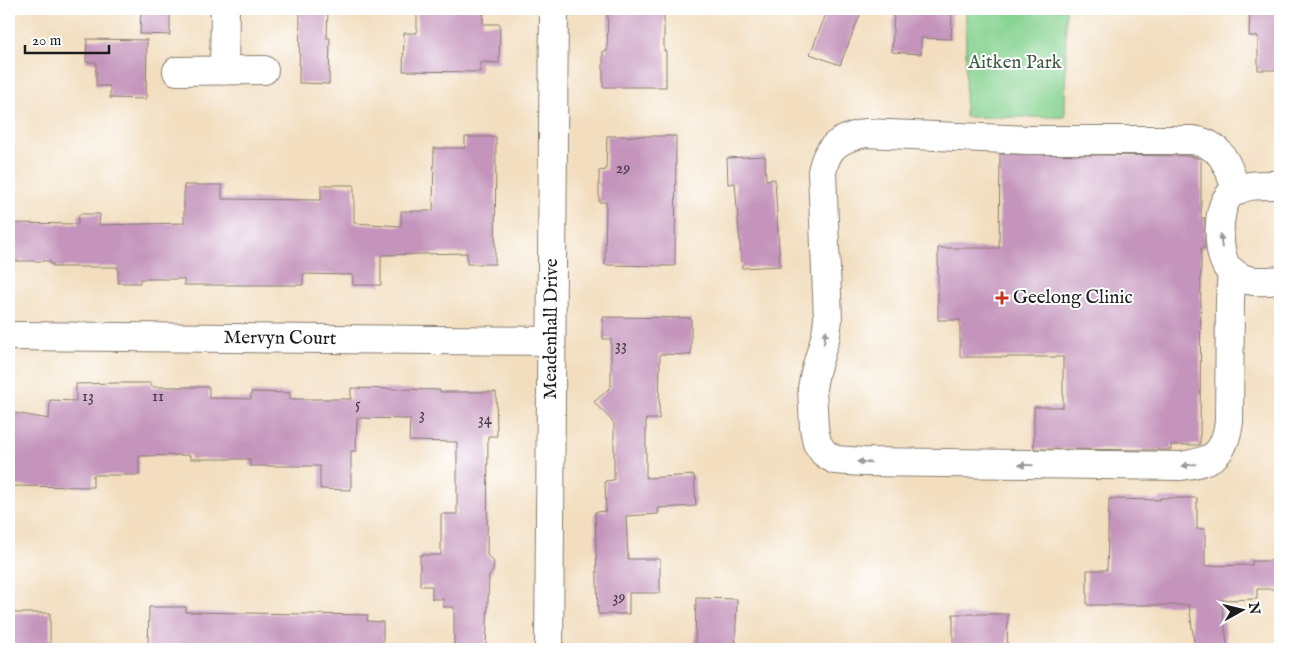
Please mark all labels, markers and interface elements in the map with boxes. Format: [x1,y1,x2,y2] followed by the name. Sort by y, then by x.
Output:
[25,22,109,54] scale bar
[32,31,62,50] text: 20 m
[967,51,1063,75] park label: Aitken Park
[616,159,630,179] house number: 29
[1217,233,1225,249] one-way arrow
[539,258,564,400] street label: Meadenhall Drive
[1013,286,1133,310] place label: Geelong Clinic
[995,291,1009,305] marker: Geelong Clinic
[224,326,337,351] street label: Mervyn Court
[821,329,829,344] one-way arrow
[615,336,627,356] house number: 33
[82,387,94,407] house number: 13
[152,387,164,407] house number: 11
[355,395,361,415] house number: 5
[419,405,425,425] house number: 3
[478,410,492,430] house number: 34
[856,458,872,466] one-way arrow
[1018,461,1034,469] one-way arrow
[1181,461,1197,469] one-way arrow
[1216,586,1266,636] north arrow
[613,588,625,608] house number: 39
[1244,600,1264,616] text: N

